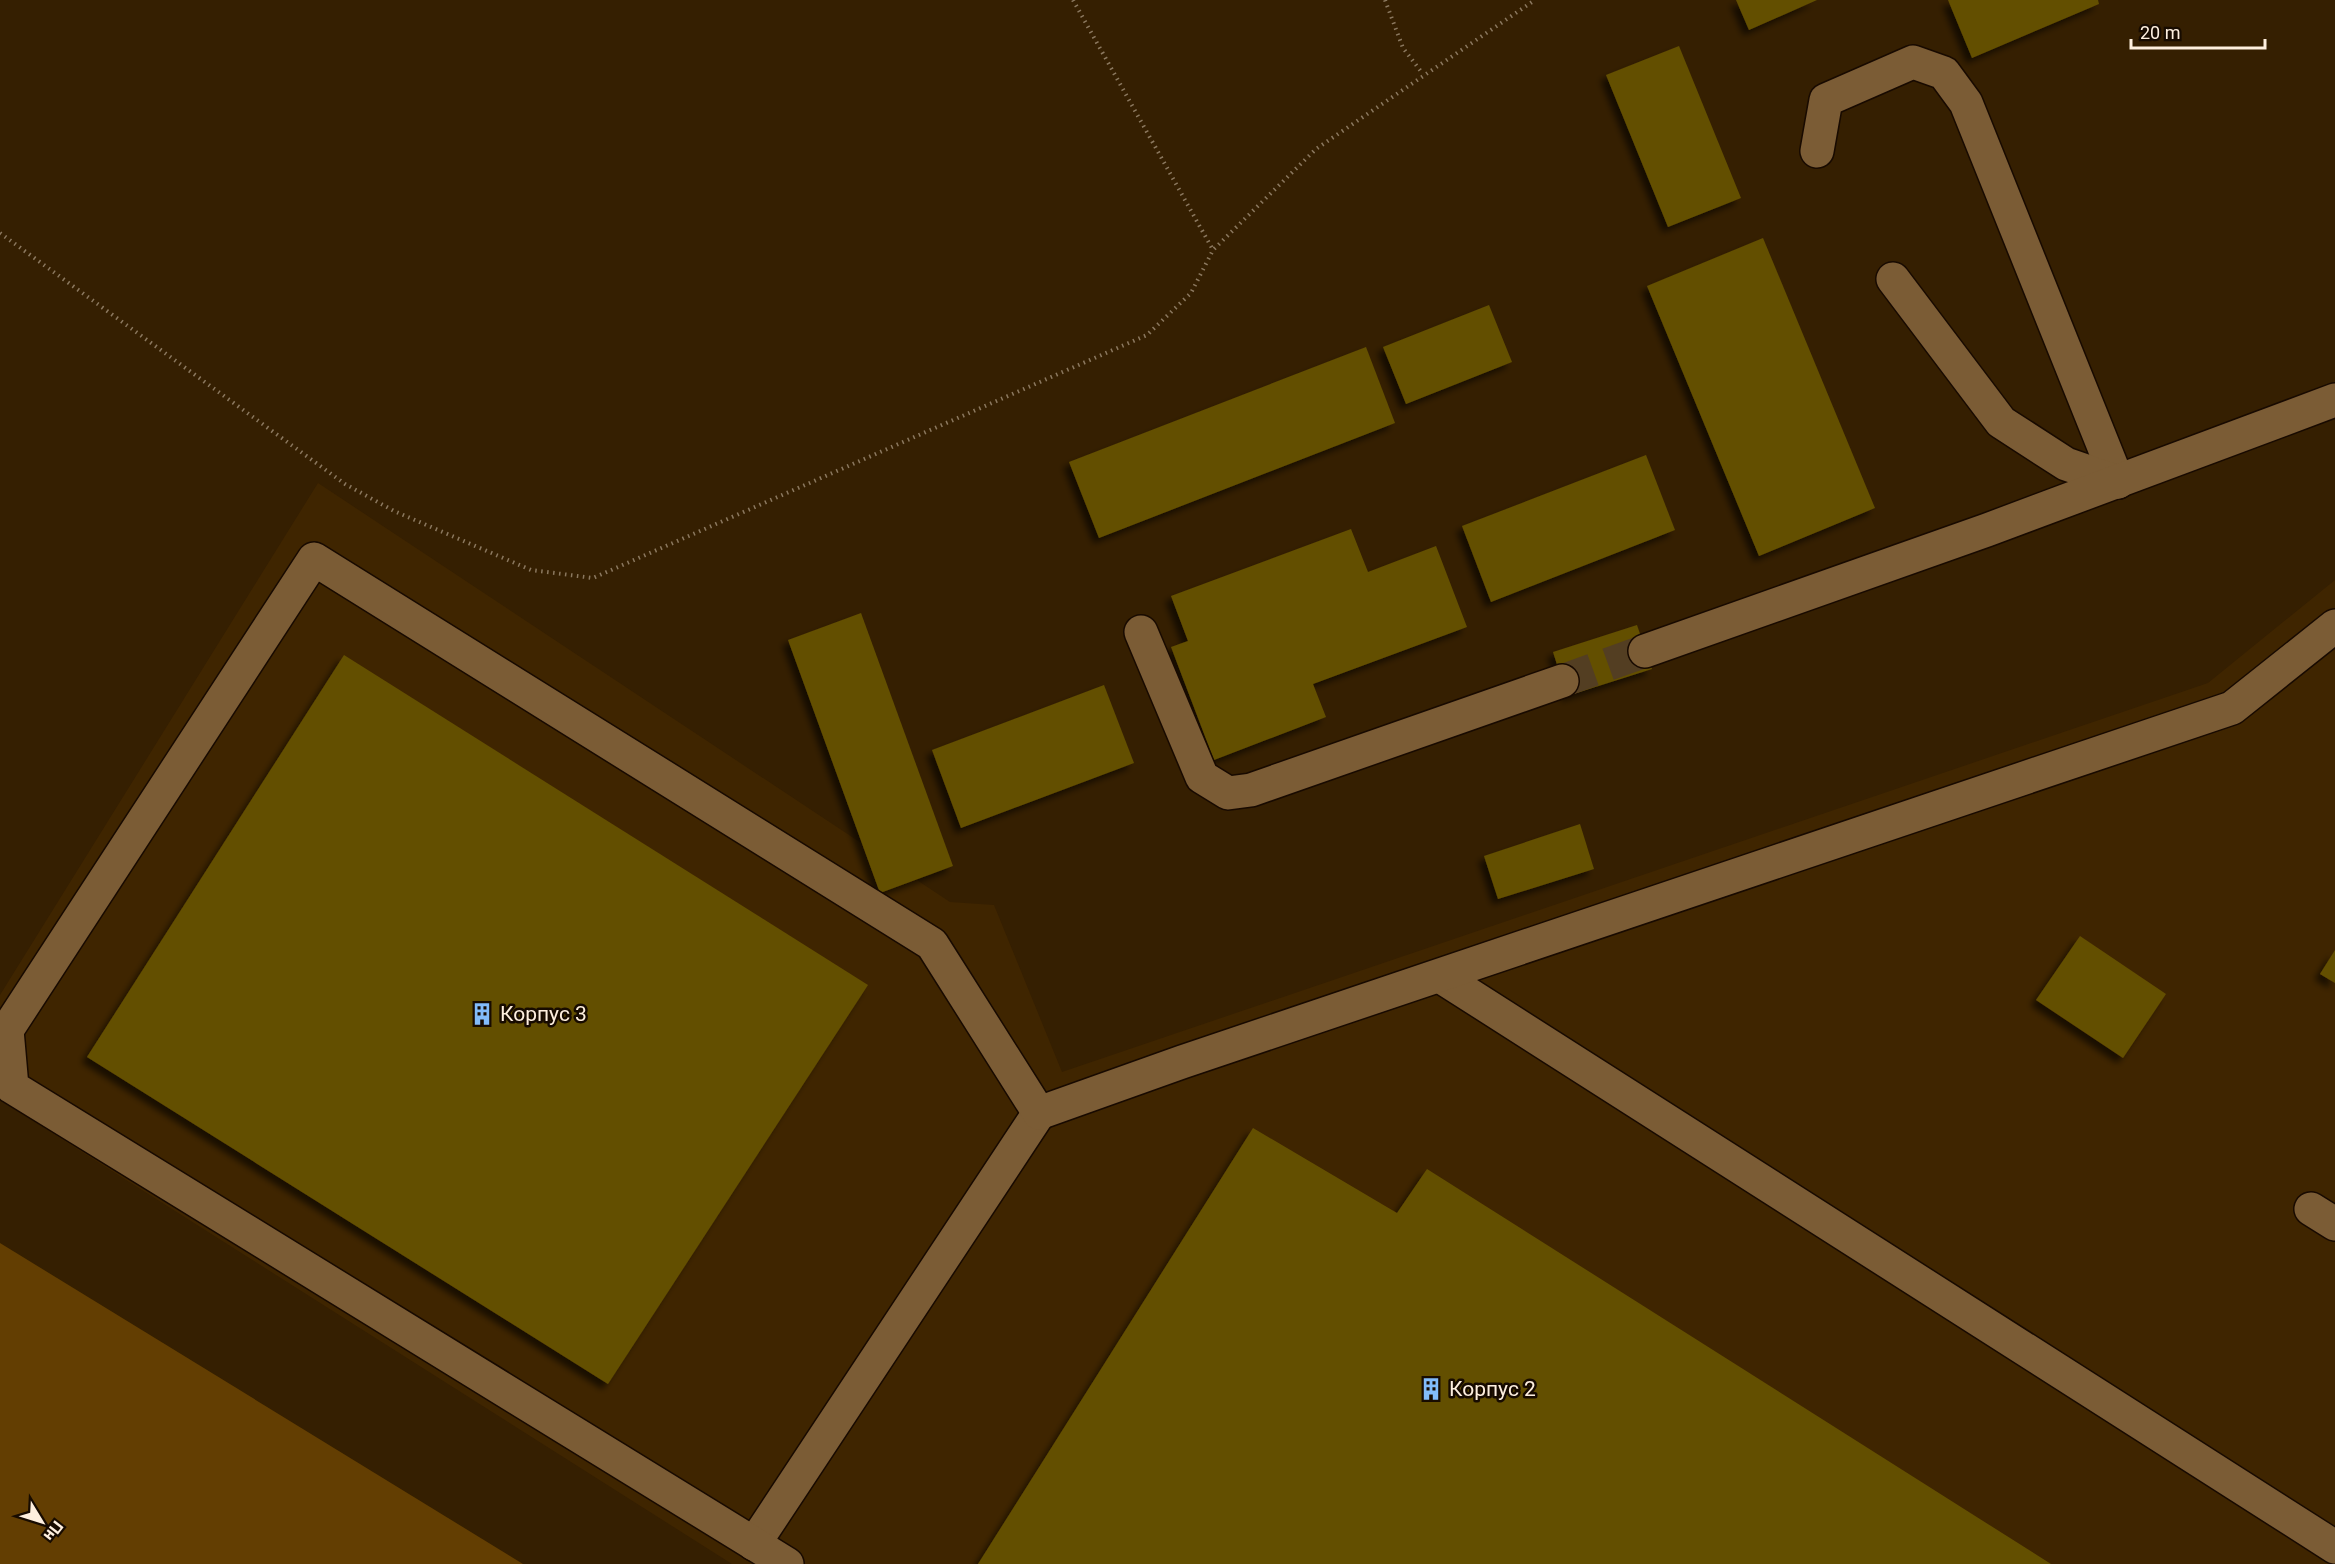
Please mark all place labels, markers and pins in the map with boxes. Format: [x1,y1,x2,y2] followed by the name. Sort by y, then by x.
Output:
[469,1001,495,1027] building icon: Корпус 3
[500,1002,587,1026] place label: Корпус 3
[1418,1376,1444,1402] building icon: Корпус 2
[1449,1377,1536,1401] place label: Корпус 2

